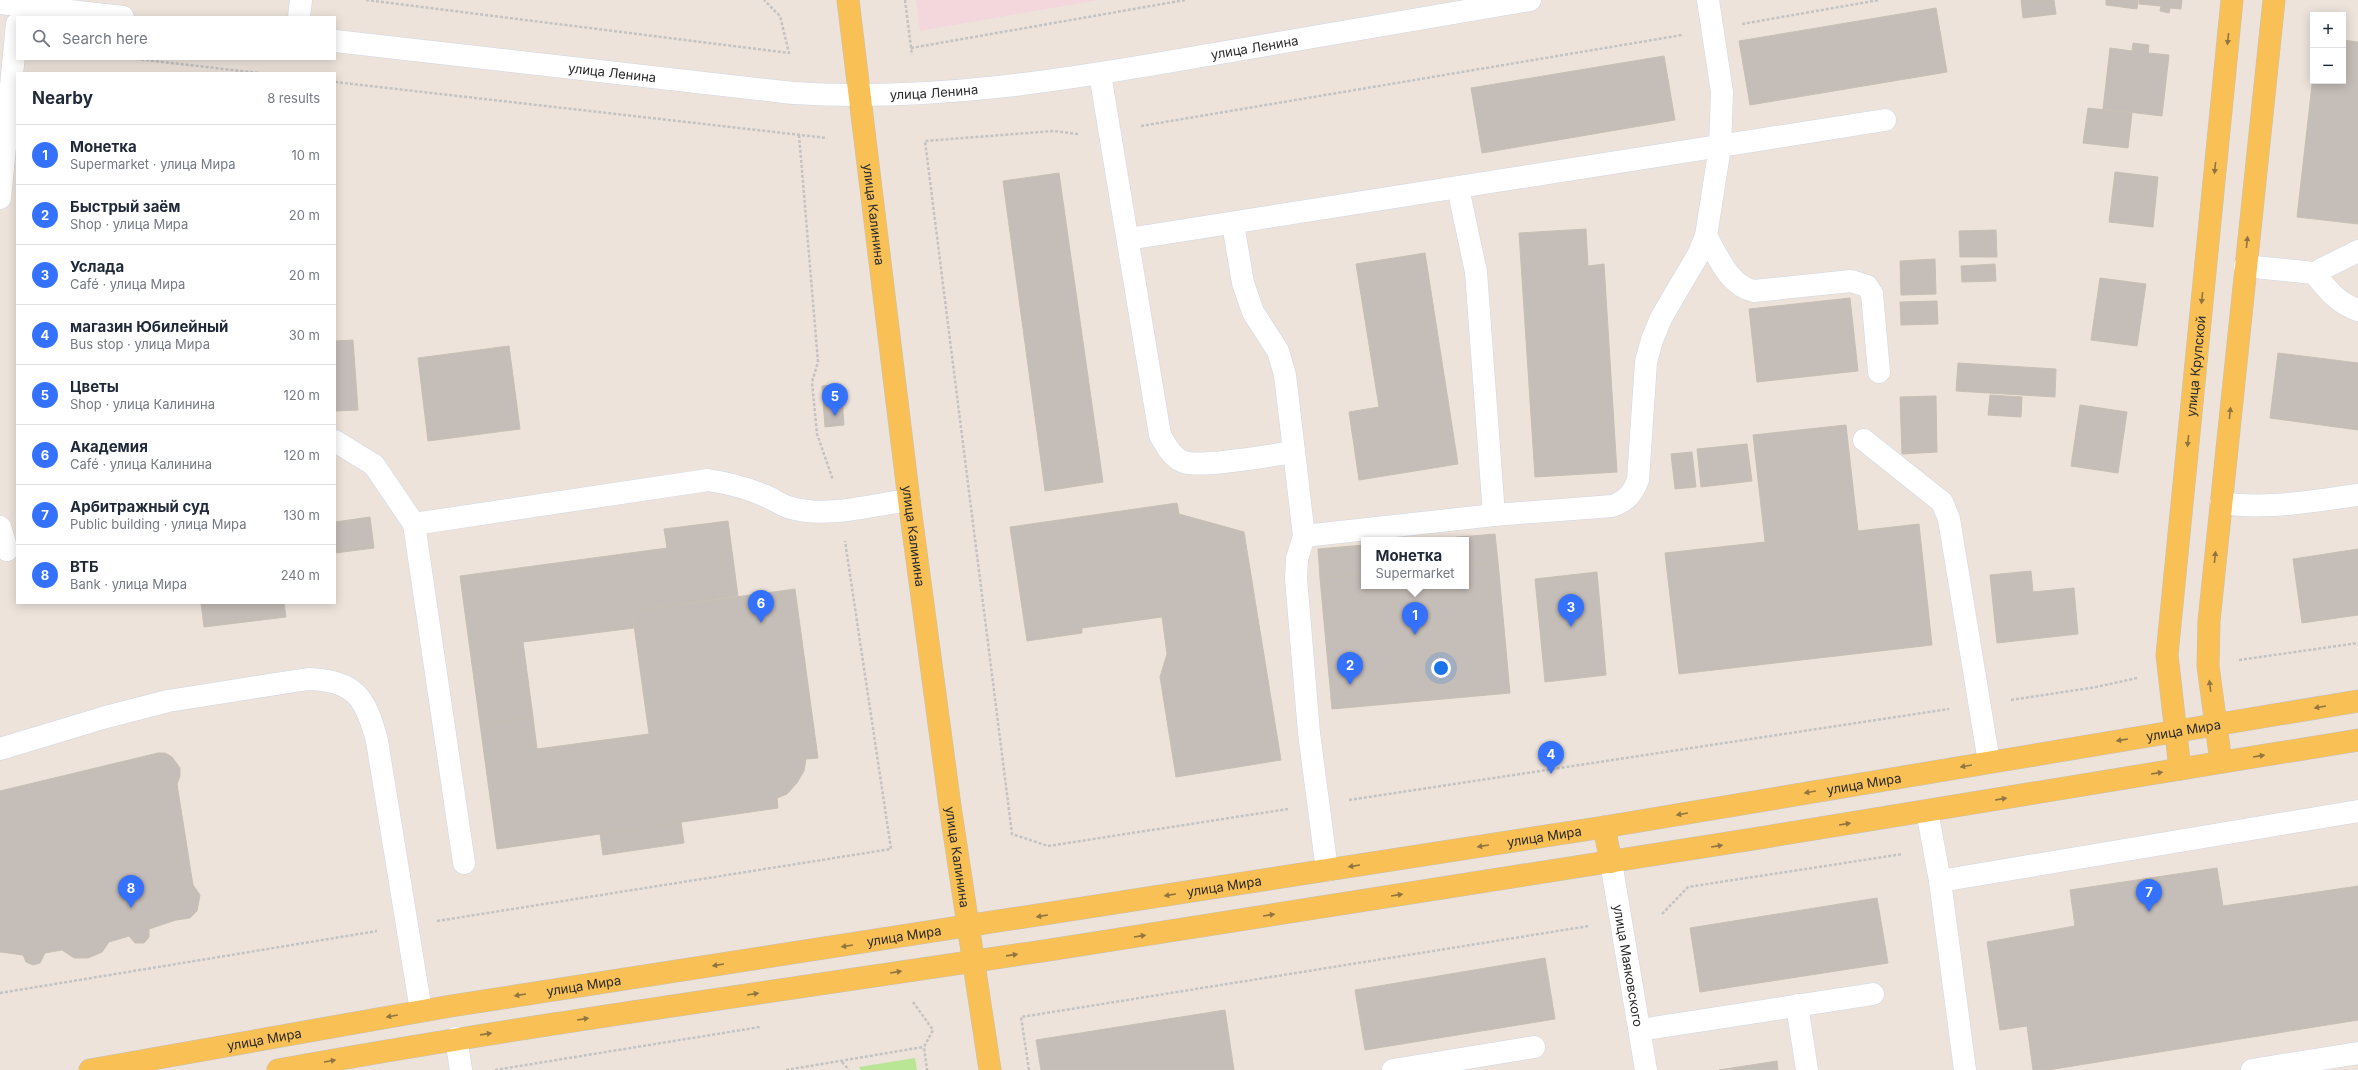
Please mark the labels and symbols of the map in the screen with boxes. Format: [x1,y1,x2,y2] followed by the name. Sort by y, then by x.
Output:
[1210,32,1299,62] street label: улица Ленина
[2224,33,2231,45] one-way arrow
[567,60,657,85] street label: улица Ленина
[890,81,979,103] street label: улица Ленина
[2211,162,2218,174] one-way arrow
[860,163,888,266] street label: улица Калинина
[2244,236,2250,248] one-way arrow
[2199,291,2205,304] one-way arrow
[2183,315,2209,418] street label: улица Крупской
[822,383,848,416] pin: 5
[2226,407,2233,419] one-way arrow
[2184,435,2191,447] one-way arrow
[899,484,929,588] street label: улица Калинина
[2212,551,2218,563] one-way arrow
[748,590,774,623] pin: 6
[1558,594,1584,627] pin: 3
[1402,602,1428,635] pin: 1
[1337,652,1363,685] pin: 2
[1431,658,1451,678] your location
[2207,680,2214,692] one-way arrow
[2313,705,2326,711] one-way arrow
[2145,716,2222,744] street label: улица Мира
[2116,737,2128,743] one-way arrow
[1538,741,1564,774] pin: 4
[2253,753,2265,759] one-way arrow
[1960,763,1972,769] one-way arrow
[1825,769,1902,798] street label: улица Мира
[2151,770,2163,776] one-way arrow
[1804,790,1816,796] one-way arrow
[1995,795,2007,801] one-way arrow
[942,805,973,909] street label: улица Калинина
[1676,811,1688,817] one-way arrow
[1839,821,1851,827] one-way arrow
[1506,823,1583,850] street label: улица Мира
[1711,842,1723,848] one-way arrow
[1476,843,1489,849] one-way arrow
[1348,863,1360,869] one-way arrow
[1186,872,1263,900] street label: улица Мира
[118,875,144,908] pin: 8
[2136,879,2162,912] pin: 7
[1164,892,1177,898] one-way arrow
[1391,892,1403,898] one-way arrow
[1610,903,1647,1028] street label: улица Маяковского
[1263,912,1275,918] one-way arrow
[1036,913,1048,919] one-way arrow
[865,922,942,949] street label: улица Мира
[1134,932,1147,938] one-way arrow
[841,943,853,949] one-way arrow
[1006,952,1018,958] one-way arrow
[712,962,724,968] one-way arrow
[890,969,902,975] one-way arrow
[545,972,622,999] street label: улица Мира
[747,991,759,997] one-way arrow
[514,993,527,999] one-way arrow
[386,1013,398,1019] one-way arrow
[577,1016,589,1022] one-way arrow
[226,1025,303,1054] street label: улица Мира
[479,1031,492,1037] one-way arrow
[324,1057,336,1063] one-way arrow

